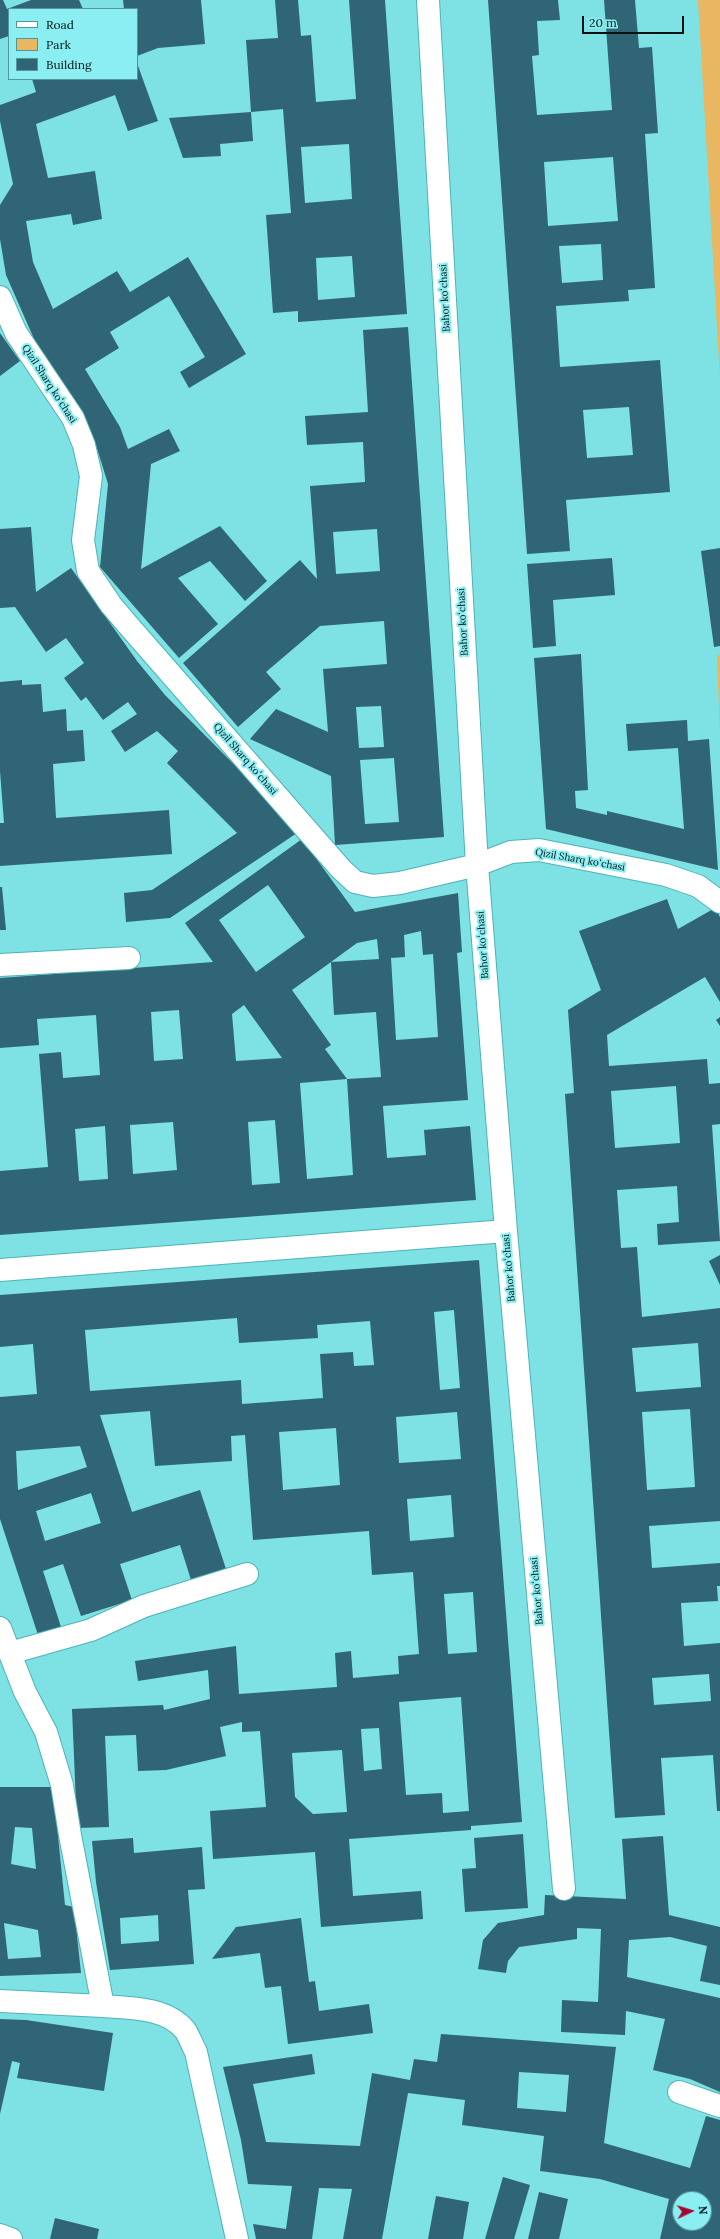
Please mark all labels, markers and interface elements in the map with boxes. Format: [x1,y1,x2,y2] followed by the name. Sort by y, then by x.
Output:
[8,8,138,80] legend
[584,8,686,34] scale bar
[589,15,617,30] text: 20 m
[46,17,74,32] text: Road
[46,37,71,52] text: Park
[46,57,92,72] text: Building
[437,264,453,332] street label: Bahor koʻchasi
[19,343,79,425] street label: Qizil Sharq koʻchasi
[455,588,471,656] street label: Bahor koʻchasi
[211,721,279,797] street label: Qizil Sharq koʻchasi
[534,846,626,874] street label: Qizil Sharq koʻchasi
[475,911,491,979] street label: Bahor koʻchasi
[500,1234,518,1302] street label: Bahor koʻchasi
[528,1557,546,1625] street label: Bahor koʻchasi
[672,2191,712,2231] north arrow
[696,2205,710,2215] text: N

